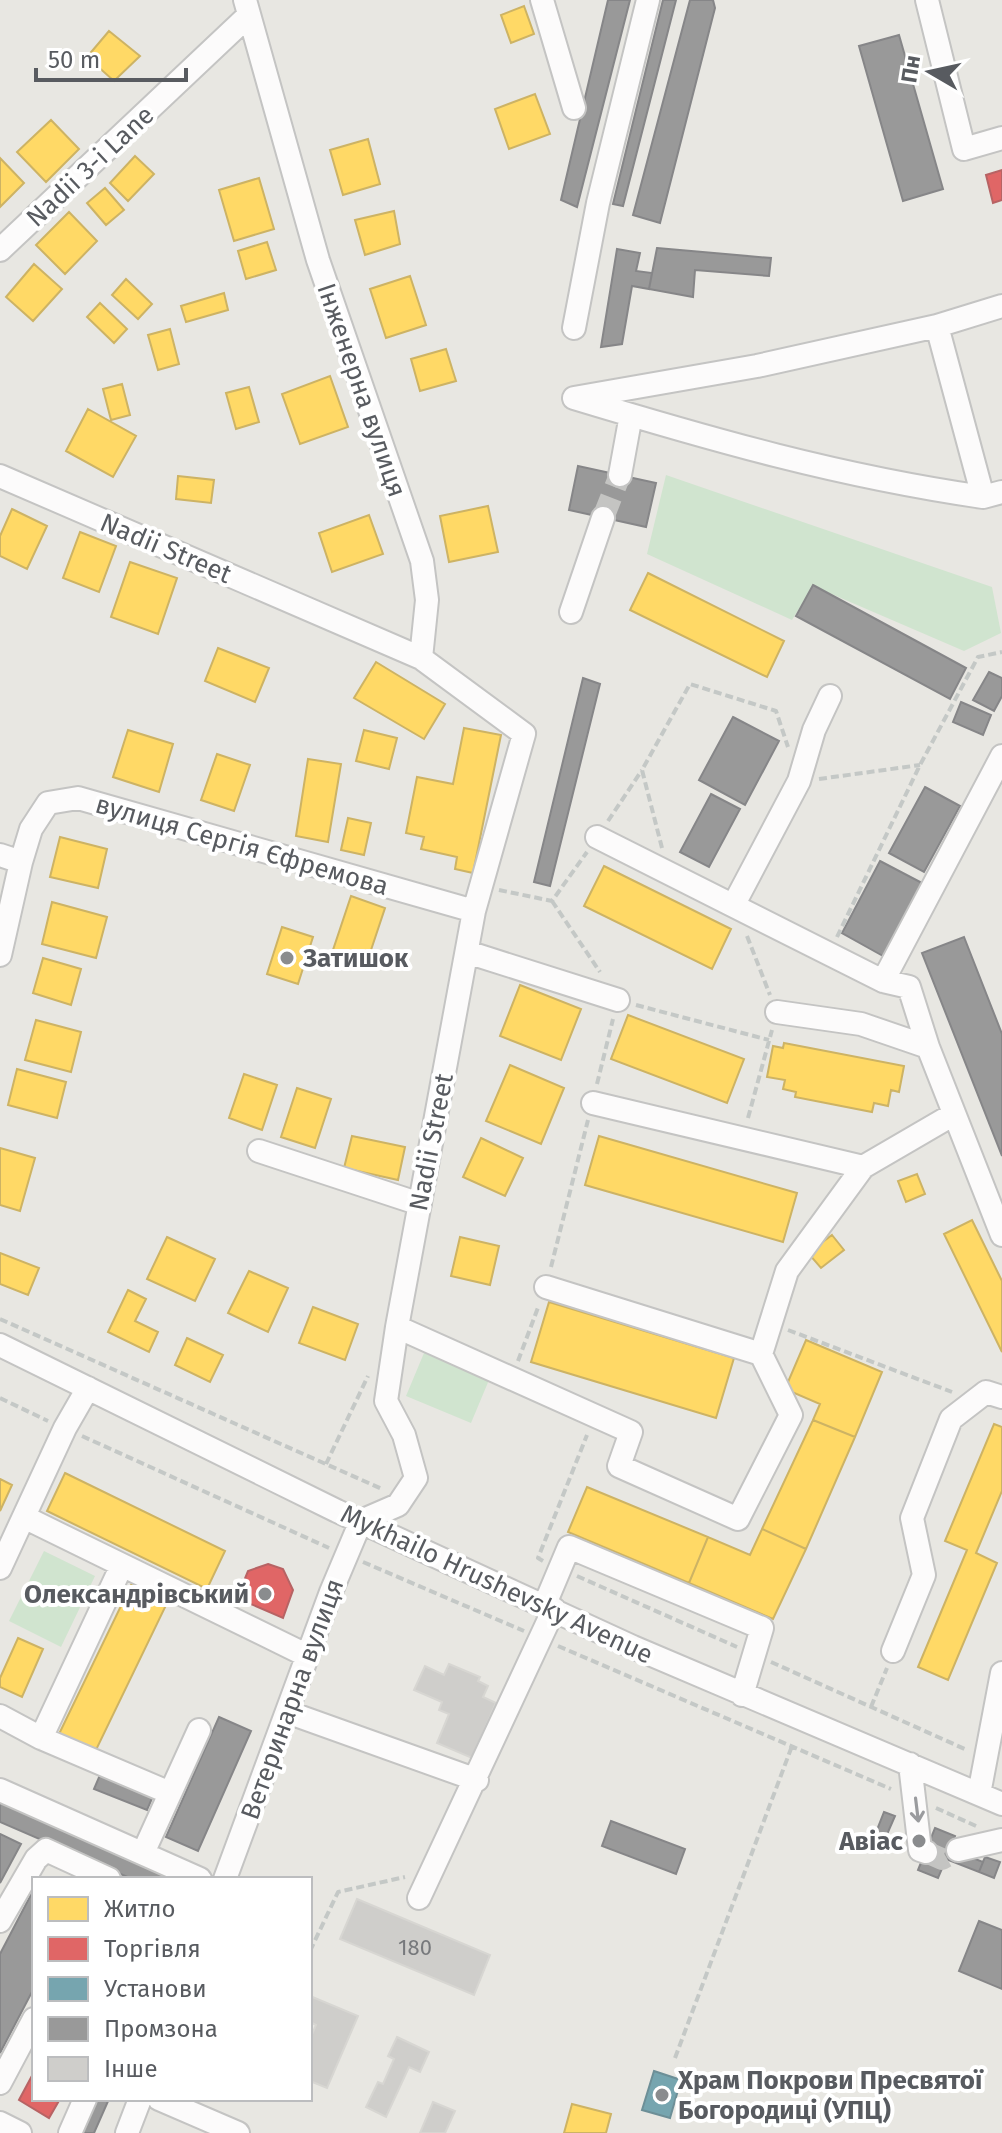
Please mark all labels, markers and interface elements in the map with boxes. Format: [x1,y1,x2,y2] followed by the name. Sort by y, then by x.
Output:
[36,32,186,82] scale bar
[890,32,970,112] north arrow
[48,46,100,74] text: 50 m
[895,53,926,85] text: Пн
[20,99,160,233] street label: Nadii 3-i Lane
[310,279,413,501] street label: Інженерна вулиця
[96,507,237,590] street label: Nadii Street
[92,789,392,902] street label: вулиця Сергія Єфремова
[302,943,409,974] place label: Затишок
[278,949,296,967] marker: Затишок
[403,1070,460,1214] street label: Nadii Street
[336,1498,658,1671] street label: Mykhailo Hrushevsky Avenue
[234,1575,350,1824] street label: Ветеринарна вулиця
[24,1579,249,1610] place label: Олександрівський
[256,1585,274,1603] marker: Олександрівський
[910,1797,925,1822] one-way arrow
[838,1826,904,1857] place label: Авіас
[910,1832,928,1850] marker: Авіас
[32,1877,312,2101] legend
[104,1895,176,1923] text: Житло
[398,1934,432,1961] house number: 180
[104,1935,201,1963] text: Торгівля
[104,1975,207,2003] text: Установи
[104,2015,218,2043] text: Промзона
[104,2055,158,2083] text: Інше
[677,2065,984,2126] place label: Храм Покрови Пресвятої Богородиці (УПЦ)
[653,2086,671,2104] marker: Храм Покрови Пресвятої Богородиці (УПЦ)

